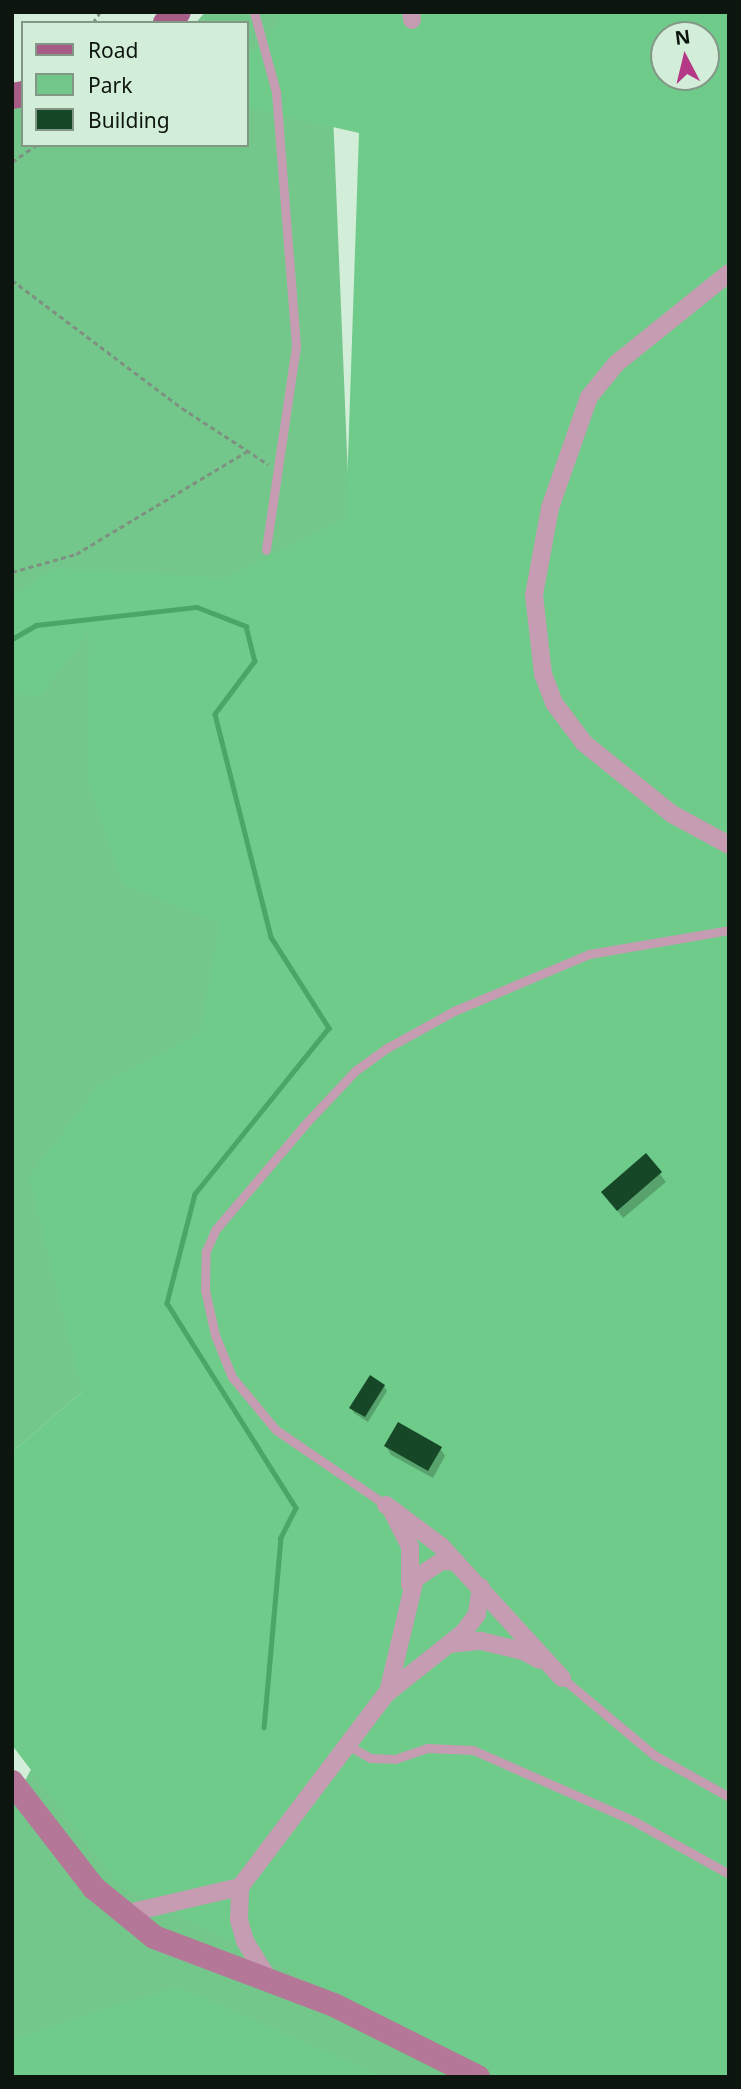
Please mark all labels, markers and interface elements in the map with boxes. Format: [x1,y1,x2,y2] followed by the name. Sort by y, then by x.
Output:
[21,21,248,147] legend
[650,21,720,91] north arrow
[673,23,692,51] text: N
[88,36,138,64] text: Road
[88,71,132,99] text: Park
[88,106,170,134] text: Building

